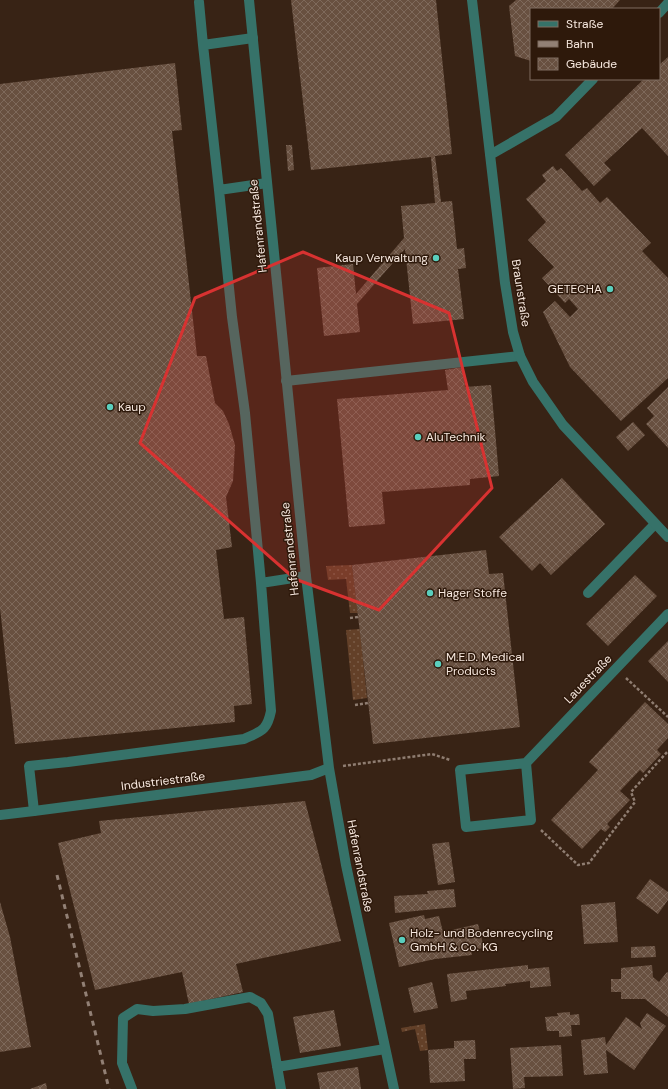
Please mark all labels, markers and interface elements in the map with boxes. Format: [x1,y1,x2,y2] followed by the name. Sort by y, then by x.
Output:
[530,8,660,80] legend
[566,16,603,32] text: Straße
[566,36,594,52] text: Bahn
[566,56,617,72] text: Gebäude
[245,178,271,273] street label: Hafenrandstraße
[335,250,428,266] place label: Kaup Verwaltung
[431,253,441,263] marker: Kaup Verwaltung
[508,258,534,328] street label: Braunstraße
[548,281,602,297] place label: GETECHA
[605,284,615,294] marker: GETECHA
[118,399,146,415] place label: Kaup
[105,402,115,412] marker: Kaup
[426,429,486,445] place label: AluTechnik
[413,432,423,442] marker: AluTechnik
[277,501,303,596] street label: Hafenrandstraße
[438,585,507,601] place label: Hager Stoffe
[425,588,435,598] marker: Hager Stoffe
[446,649,524,679] place label: M.E.D. Medical Products
[561,651,616,707] street label: Lauestraße
[433,659,443,669] marker: M.E.D. Medical Products
[120,768,206,794] street label: Industriestraße
[343,819,377,914] street label: Hafenrandstraße
[410,925,554,955] place label: Holz- und Bodenrecycling GmbH & Co. KG
[397,935,407,945] marker: Holz- und Bodenrecycling GmbH & Co. KG

